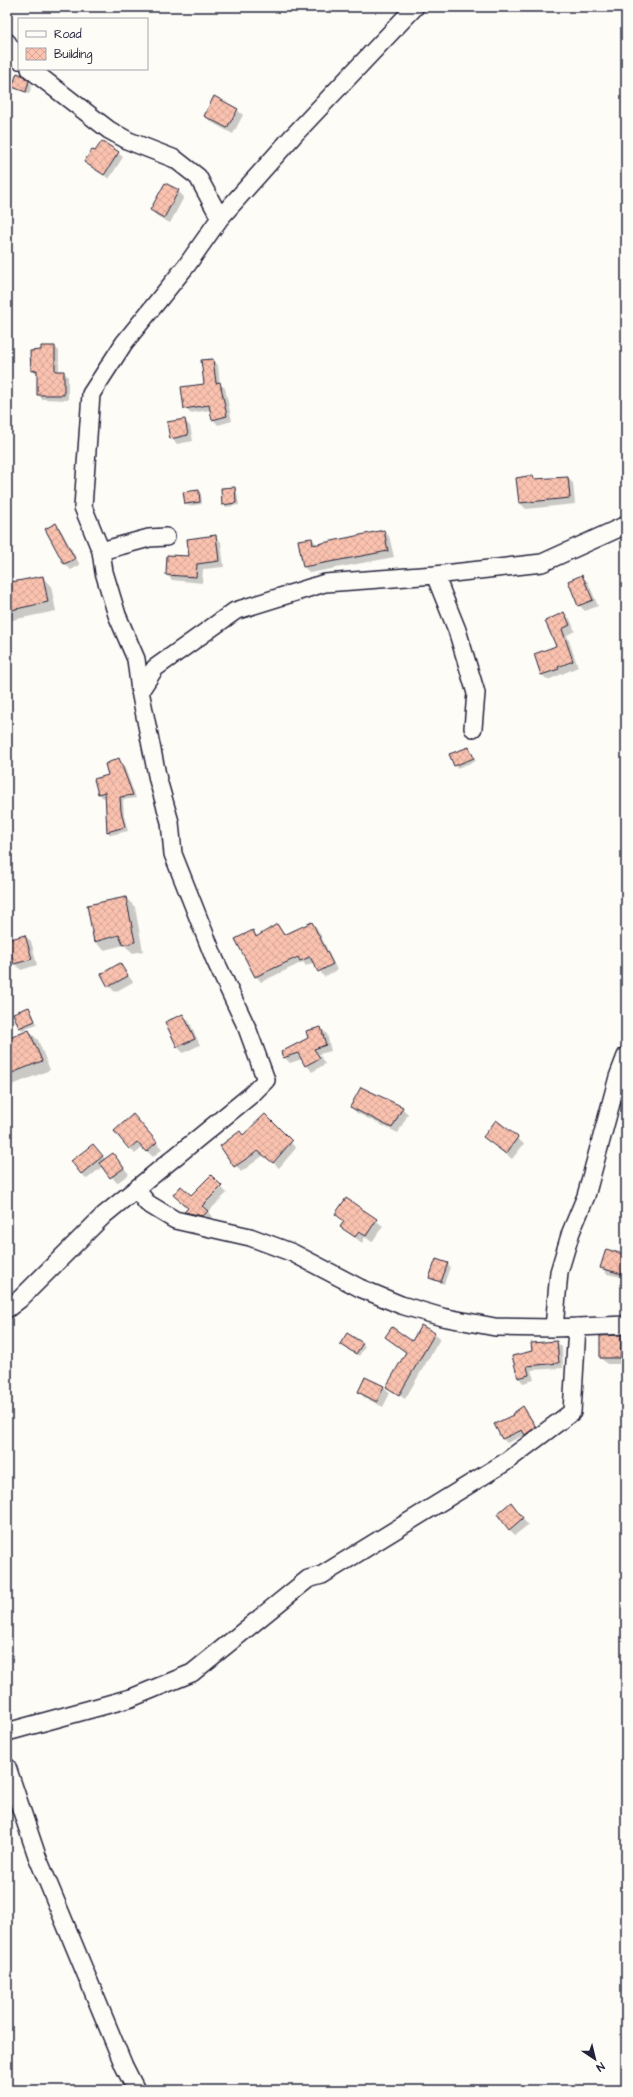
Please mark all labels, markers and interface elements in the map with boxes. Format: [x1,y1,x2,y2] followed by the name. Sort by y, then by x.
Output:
[18,18,148,70] legend
[54,26,82,43] text: Road
[54,46,92,64] text: Building
[575,2039,615,2079] north arrow
[593,2059,608,2075] text: N

